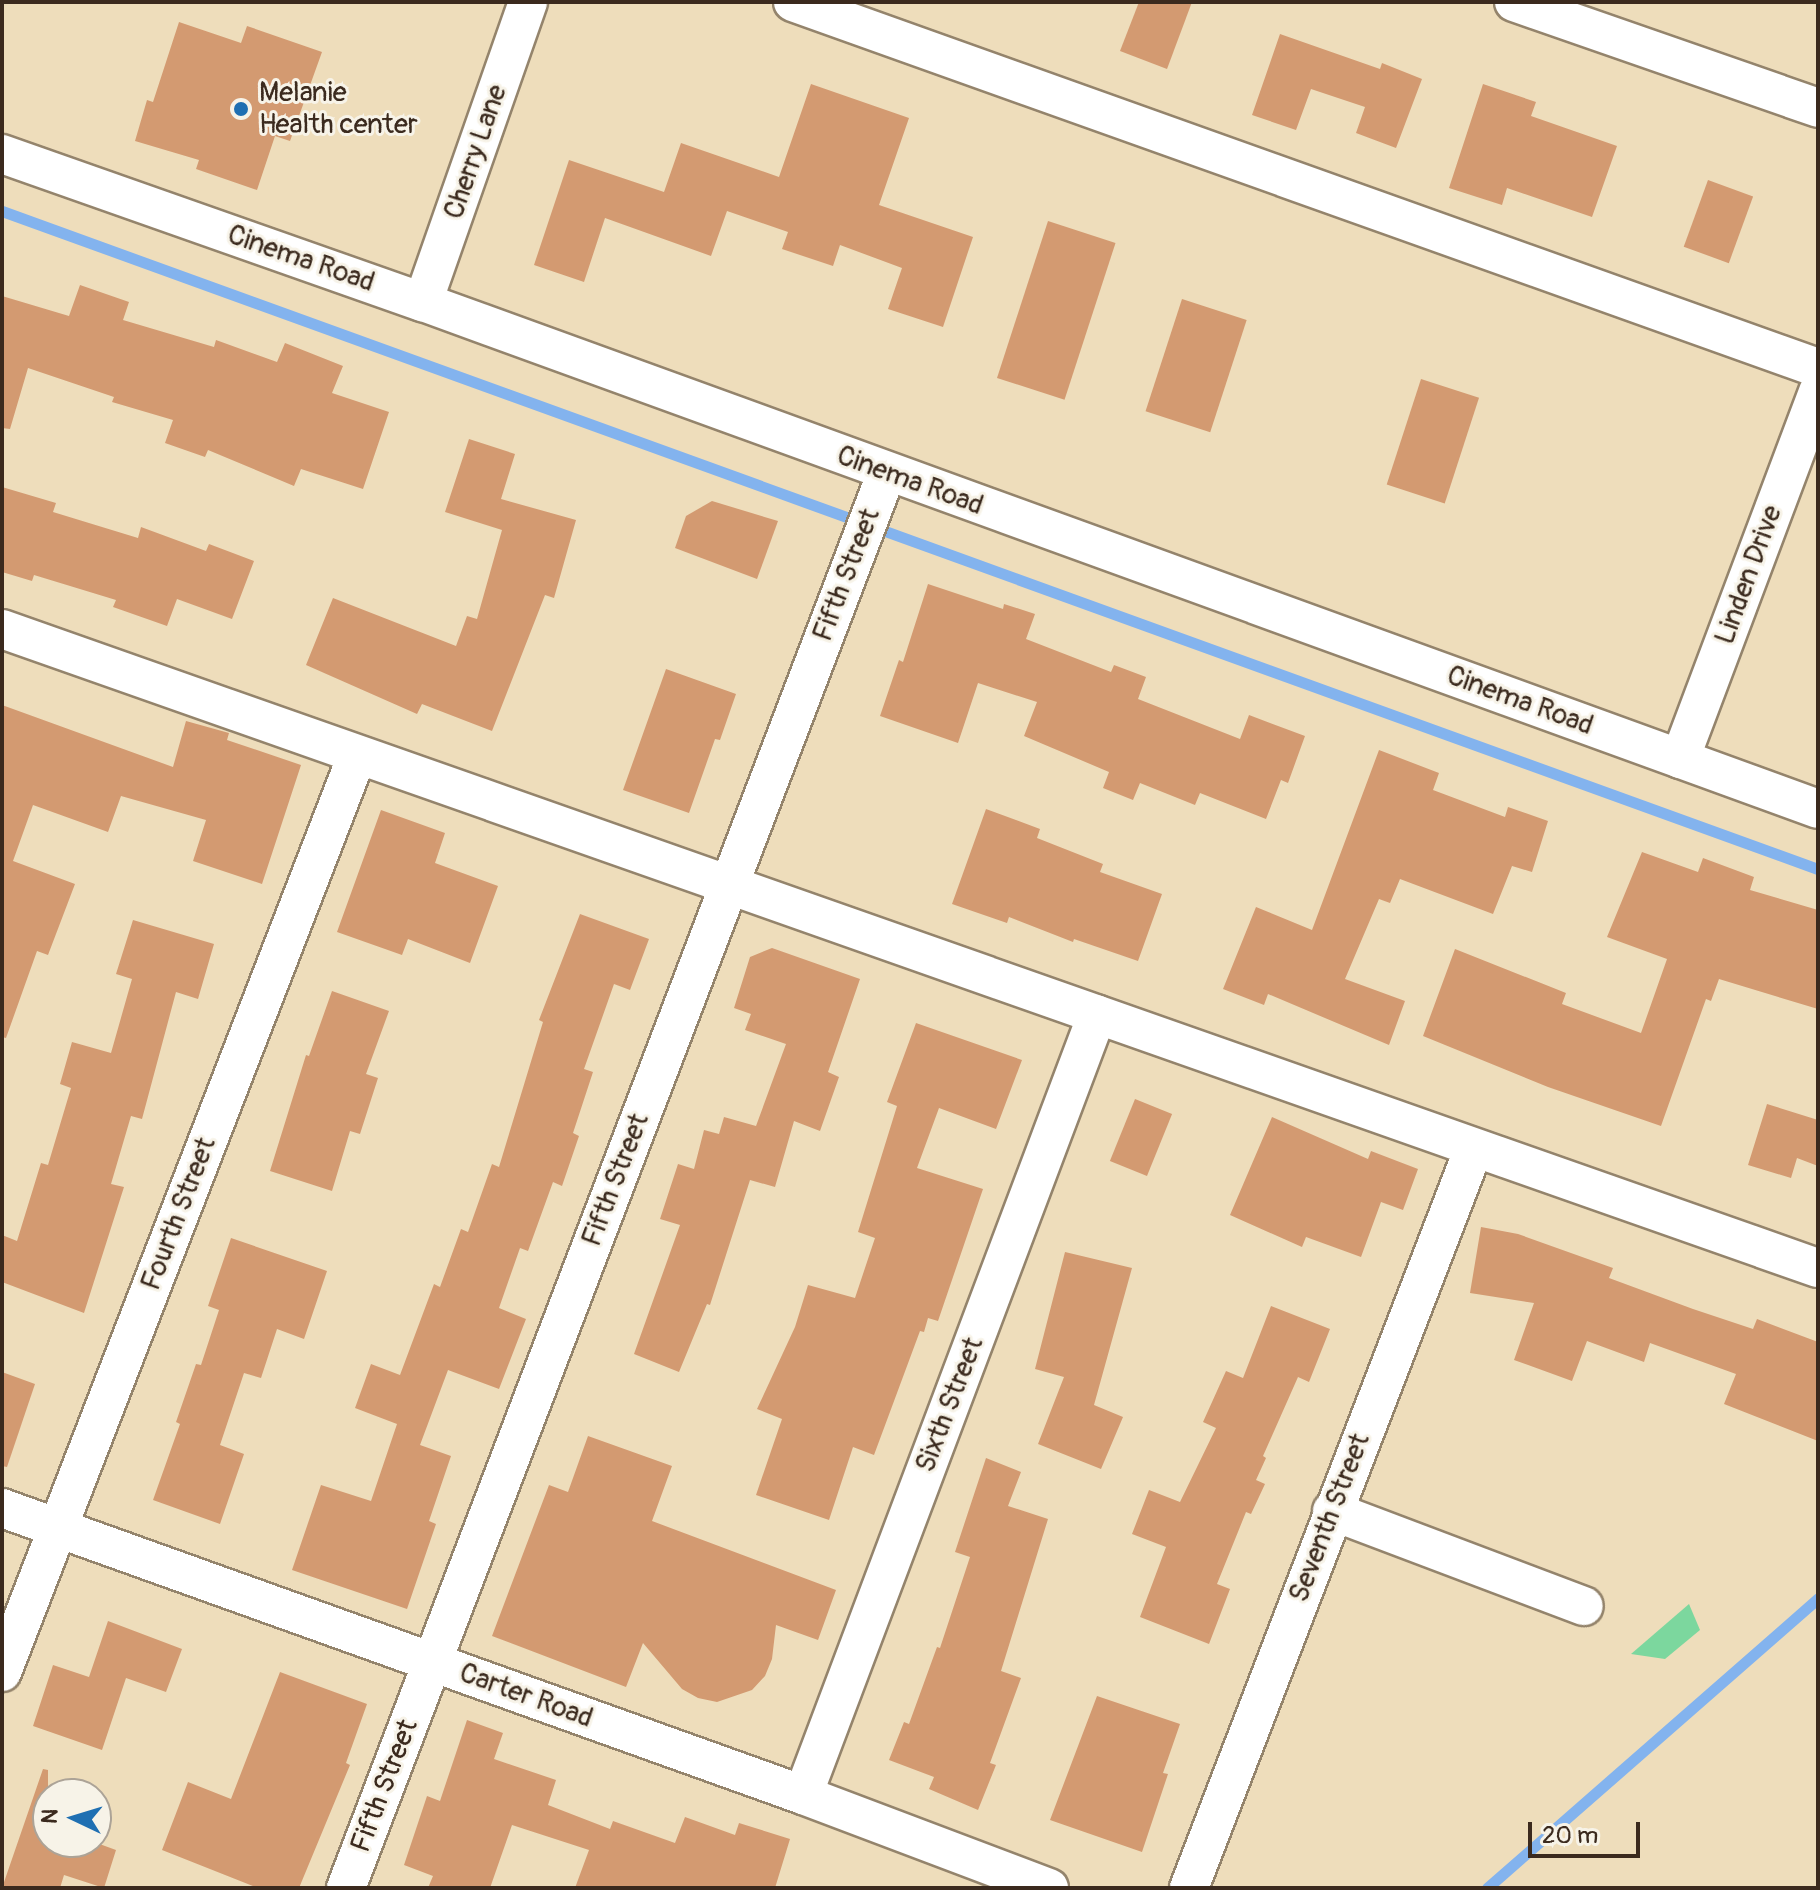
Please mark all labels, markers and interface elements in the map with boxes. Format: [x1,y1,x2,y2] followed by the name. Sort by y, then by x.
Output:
[259,76,418,142] place label: Melanie Health center
[437,80,515,224] street label: Cherry Lane
[230,98,252,120] marker: Melanie Health center
[223,218,379,300] street label: Cinema Road
[832,439,988,523] street label: Cinema Road
[1708,501,1790,649] street label: Linden Drive
[806,504,888,646] street label: Fifth Street
[1442,659,1598,743] street label: Cinema Road
[575,1109,657,1251] street label: Fifth Street
[134,1133,224,1295] street label: Fourth Street
[909,1333,991,1477] street label: Sixth Street
[1282,1429,1378,1607] street label: Seventh Street
[455,1656,597,1736] street label: Carter Road
[344,1715,426,1857] street label: Fifth Street
[32,1778,112,1858] north arrow
[1532,1806,1644,1856] scale bar
[36,1808,65,1825] text: N
[1542,1821,1598,1850] text: 20 m

